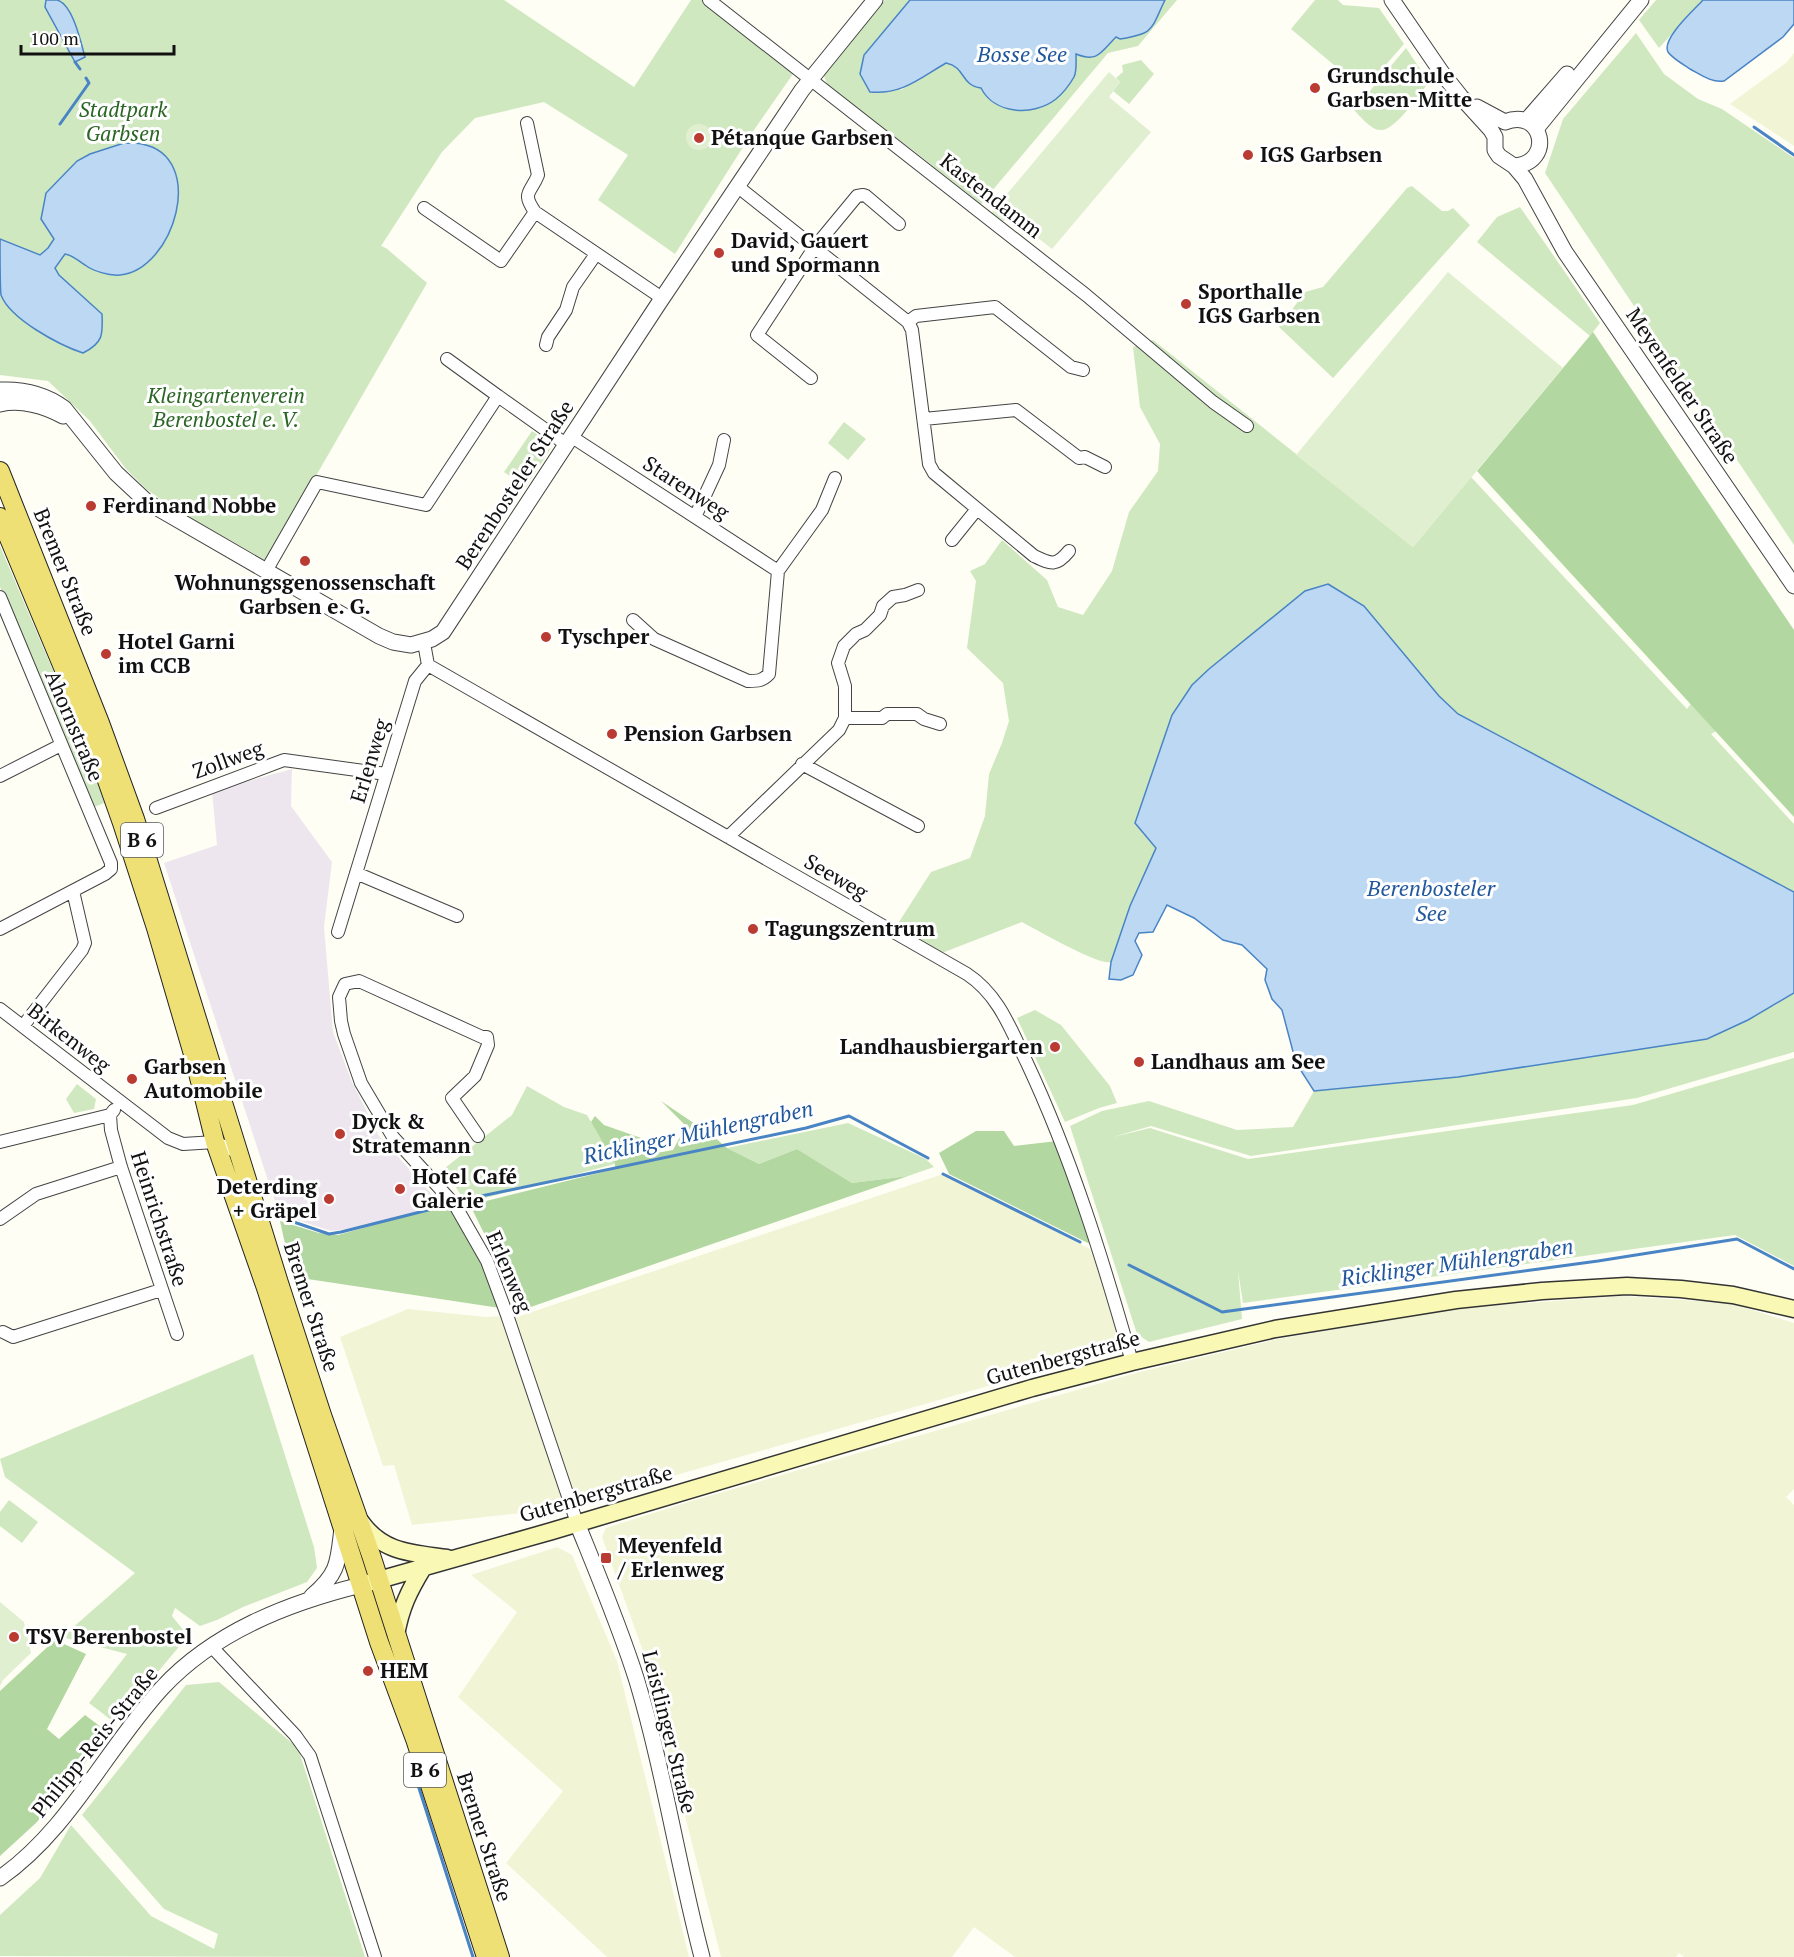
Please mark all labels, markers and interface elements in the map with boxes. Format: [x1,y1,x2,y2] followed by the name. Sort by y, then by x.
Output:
[21,18,174,56] scale bar
[30,26,79,50] text: 100 m
[976,39,1067,68] water label: Bosse See
[1327,61,1472,113] place label: Grundschule Garbsen-Mitte
[1308,81,1322,95] marker: Grundschule Garbsen-Mitte
[79,95,168,147] park label: Stadtpark Garbsen
[711,123,894,151] place label: Pétanque Garbsen
[692,131,706,145] marker: Pétanque Garbsen
[1260,140,1383,168] place label: IGS Garbsen
[935,146,1049,244] street label: Kastendamm
[1241,148,1255,162] marker: IGS Garbsen
[731,226,880,278] place label: David, Gauert und Spormann
[712,246,726,260] marker: David, Gauert und Spormann
[1198,277,1321,329] place label: Sporthalle IGS Garbsen
[1179,297,1193,311] marker: Sporthalle IGS Garbsen
[1620,302,1745,469] street label: Meyenfelder Straße
[146,381,305,433] park label: Kleingartenverein Berenbostel e. V.
[449,394,579,575] street label: Berenbosteler Straße
[638,449,736,526] street label: Starenweg
[103,491,276,519] place label: Ferdinand Nobbe
[84,499,98,513] marker: Ferdinand Nobbe
[28,504,104,639] street label: Bremer Straße
[298,554,312,568] marker: Wohnungsgenossenschaft Garbsen e. G.
[174,568,436,620] place label: Wohnungsgenossenschaft Garbsen e. G.
[558,622,649,650] place label: Tyschper
[118,627,235,679] place label: Hotel Garni im CCB
[539,630,553,644] marker: Tyschper
[99,647,113,661] marker: Hotel Garni im CCB
[39,666,111,786] street label: Ahornstraße
[343,714,395,806] street label: Erlenweg
[624,719,792,747] place label: Pension Garbsen
[605,727,619,741] marker: Pension Garbsen
[188,733,268,785] street label: Zollweg
[121,823,163,857] road number: B 6
[800,847,874,906] street label: Seeweg
[1366,873,1496,927] water label: Berenbosteler See
[765,914,936,942] place label: Tagungszentrum
[746,922,760,936] marker: Tagungszentrum
[23,996,117,1079] street label: Birkenweg
[840,1032,1043,1060] place label: Landhausbiergarten
[1048,1040,1062,1054] marker: Landhausbiergarten
[1151,1047,1325,1075] place label: Landhaus am See
[144,1052,263,1104] place label: Garbsen Automobile
[1132,1055,1146,1069] marker: Landhaus am See
[125,1072,139,1086] marker: Garbsen Automobile
[579,1093,816,1170] water label: Ricklinger Mühlengraben
[352,1107,471,1159] place label: Dyck & Stratemann
[333,1127,347,1141] marker: Dyck & Stratemann
[125,1147,195,1290] street label: Heinrichstraße
[412,1162,517,1214] place label: Hotel Café Galerie
[217,1172,318,1224] place label: Deterding + Gräpel
[393,1182,407,1196] marker: Hotel Café Galerie
[322,1192,336,1206] marker: Deterding + Gräpel
[480,1226,540,1318] street label: Erlenweg
[1338,1231,1575,1292] water label: Ricklinger Mühlengraben
[278,1238,346,1375] street label: Bremer Straße
[983,1323,1143,1391] street label: Gutenbergstraße
[516,1458,676,1528] street label: Gutenbergstraße
[617,1531,725,1583] place label: Meyenfeld / Erlenweg
[599,1551,613,1565] marker: Meyenfeld / Erlenweg
[26,1622,192,1650] place label: TSV Berenbostel
[7,1630,21,1644] marker: TSV Berenbostel
[636,1647,704,1816] street label: Leistlinger Straße
[380,1656,429,1684] place label: HEM
[25,1660,164,1822] street label: Philipp-Reis-Straße
[361,1664,375,1678] marker: HEM
[404,1753,446,1787] road number: B 6
[451,1768,519,1905] street label: Bremer Straße

